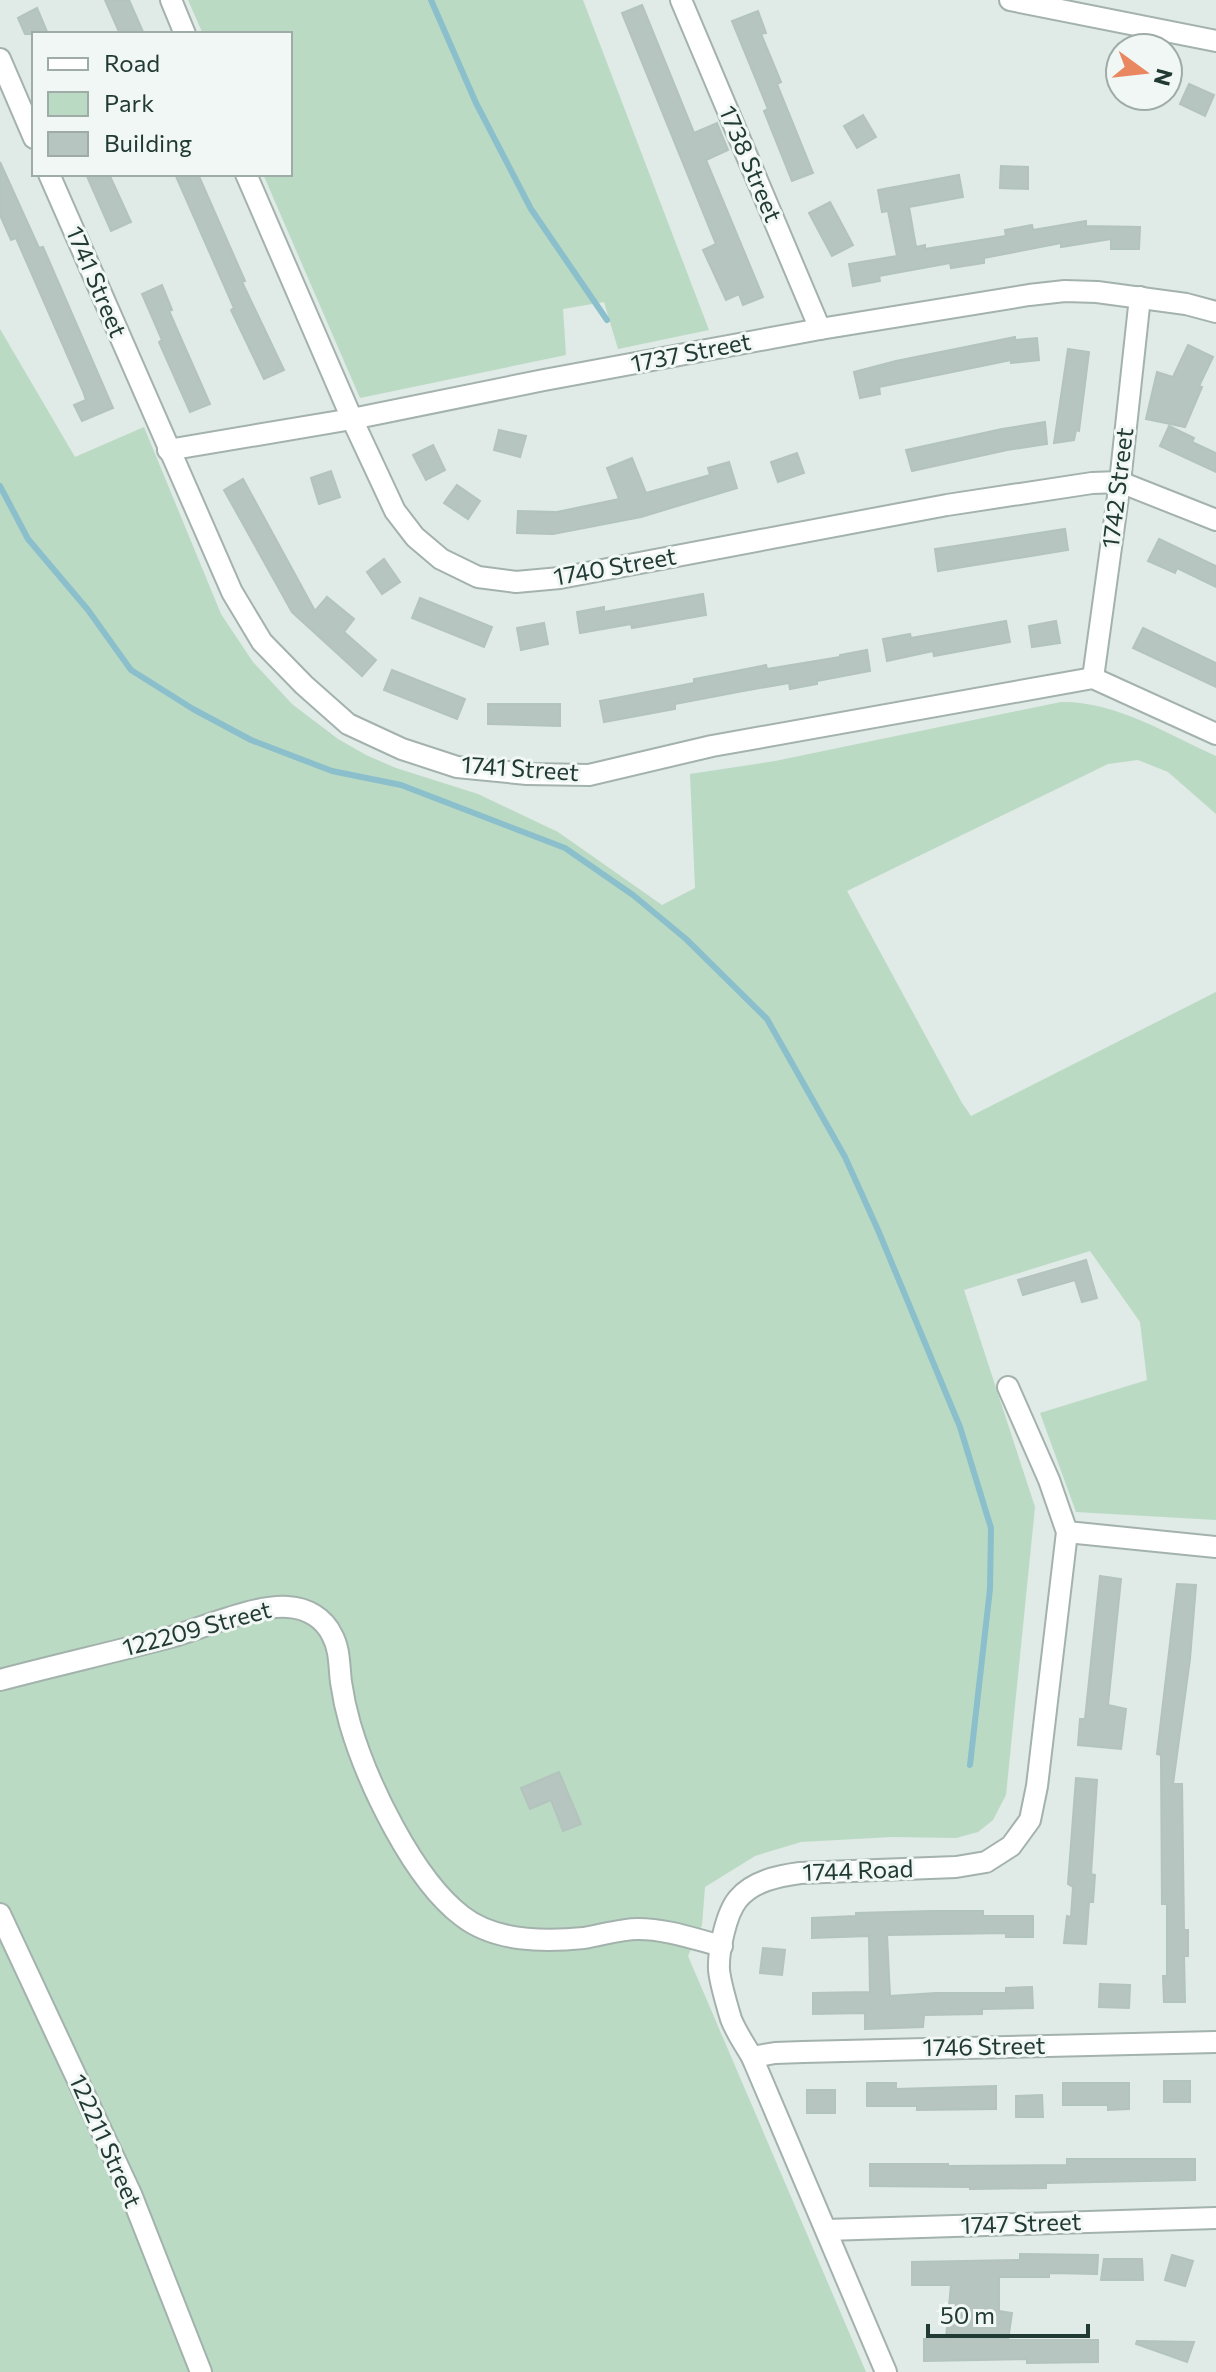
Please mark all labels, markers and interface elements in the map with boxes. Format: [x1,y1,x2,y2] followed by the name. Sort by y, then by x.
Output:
[32,32,292,176] legend
[1104,32,1184,112] north arrow
[104,48,160,77] text: Road
[1149,66,1179,89] text: N
[104,88,154,117] text: Park
[714,101,789,226] street label: 1738 Street
[104,128,192,157] text: Building
[61,221,134,341] street label: 1741 Street
[628,326,753,377] street label: 1737 Street
[1095,426,1138,550] street label: 1742 Street
[551,540,678,591] street label: 1740 Street
[460,749,580,786] street label: 1741 Street
[119,1594,274,1661] street label: 122209 Street
[802,1853,914,1886] street label: 1744 Road
[922,2030,1046,2061] street label: 1746 Street
[64,2069,149,2212] street label: 122211 Street
[960,2206,1082,2239] street label: 1747 Street
[928,2288,1088,2338] scale bar
[940,2300,995,2329] text: 50 m

